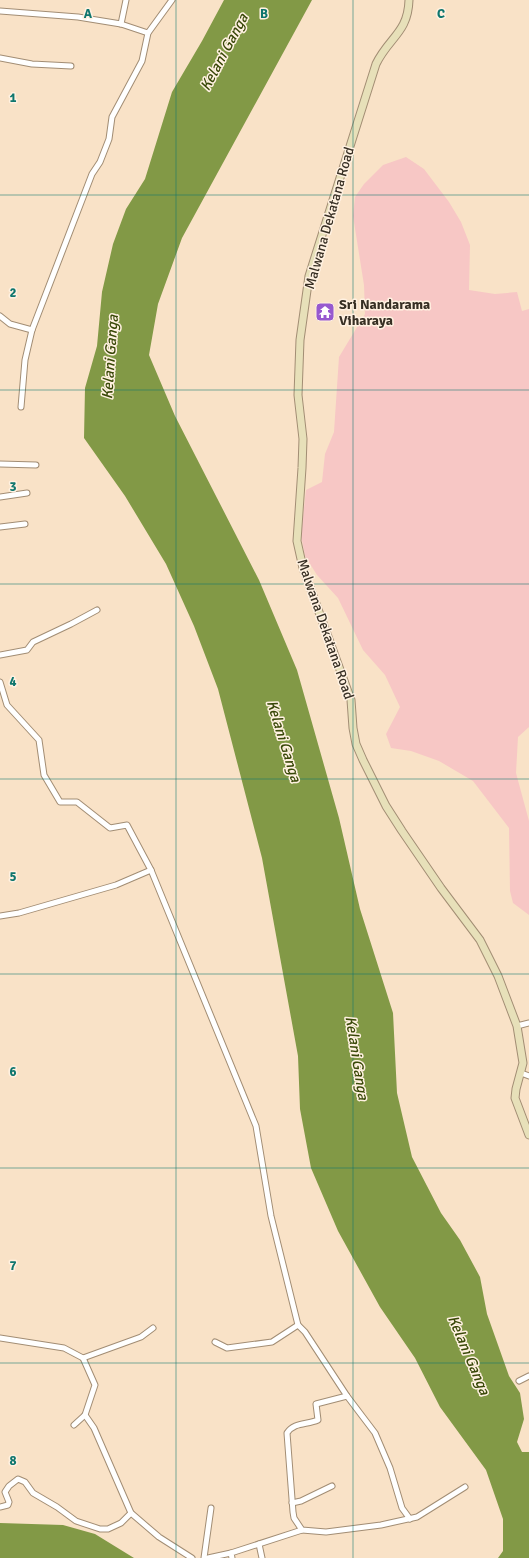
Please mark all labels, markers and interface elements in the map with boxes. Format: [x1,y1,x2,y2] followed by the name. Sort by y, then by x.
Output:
[84,6,93,22] text: A
[260,6,268,22] text: B
[437,6,445,22] text: C
[196,10,252,94] water label: Kelani Ganga
[9,90,17,106] text: 1
[301,145,358,291] street label: Malwana Dekatana Road
[9,285,17,301] text: 2
[339,296,430,329] place label: Sri Nandarama Viharaya
[314,301,336,323] temple icon: Sri Nandarama Viharaya
[98,314,122,400] water label: Kelani Ganga
[9,479,17,495] text: 3
[294,557,358,701] street label: Malwana Dekatana Road
[9,674,17,690] text: 4
[263,698,305,785] water label: Kelani Ganga
[9,869,17,885] text: 5
[341,1015,373,1102] water label: Kelani Ganga
[9,1064,17,1080] text: 6
[9,1258,17,1274] text: 7
[444,1312,494,1398] water label: Kelani Ganga
[9,1453,17,1469] text: 8

